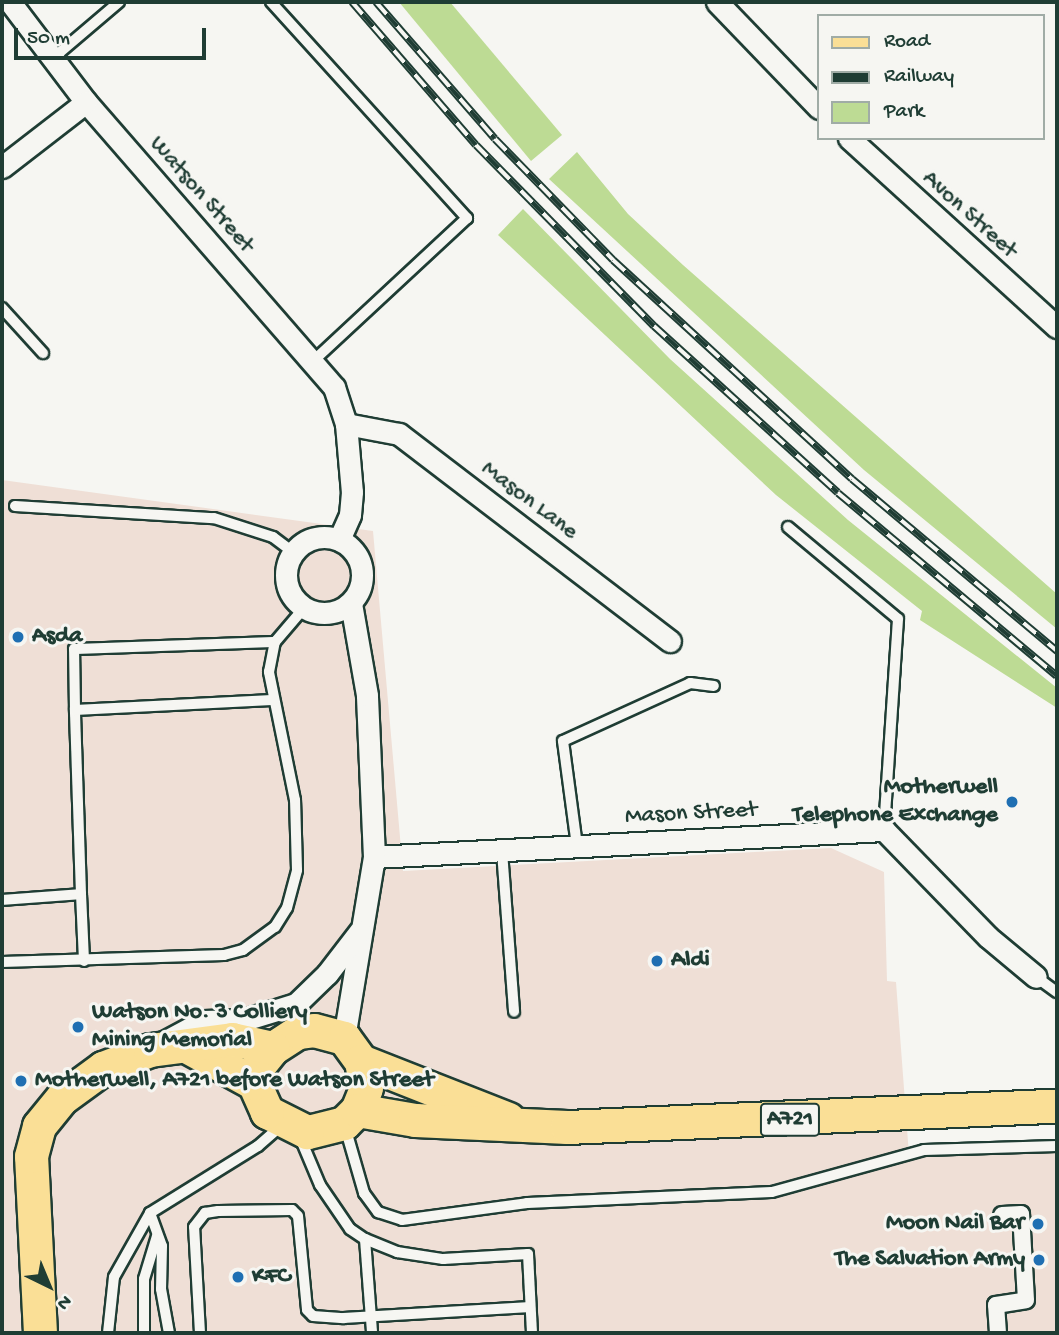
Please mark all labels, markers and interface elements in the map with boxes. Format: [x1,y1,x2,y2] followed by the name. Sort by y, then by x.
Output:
[18,14,210,58] scale bar
[818,14,1045,140] legend
[27,27,70,52] text: 50 m
[884,30,930,55] text: Road
[884,65,954,90] text: Railway
[884,100,924,125] text: Park
[142,130,260,260] street label: Watson Street
[915,165,1023,265] street label: Avon Street
[475,455,583,547] street label: Mason Lane
[32,623,82,651] place label: Asda
[10,629,26,645] marker: Asda
[793,774,998,830] place label: Motherwell Telephone Exchange
[1004,794,1020,810] marker: Motherwell Telephone Exchange
[624,796,758,832] street label: Mason Street
[671,947,710,975] place label: Aldi
[649,953,665,969] marker: Aldi
[92,999,307,1055] place label: Watson No. 3 Colliery Mining Memorial
[70,1019,86,1035] marker: Watson No. 3 Colliery Mining Memorial
[35,1067,434,1095] place label: Motherwell, A721 before Watson Street
[13,1073,29,1089] marker: Motherwell, A721 before Watson Street
[758,1100,822,1140] road number: A721
[886,1210,1024,1238] place label: Moon Nail Bar
[1030,1216,1046,1232] marker: Moon Nail Bar
[835,1246,1025,1274] place label: The Salvation Army
[14,1251,84,1321] north arrow
[1031,1252,1047,1268] marker: The Salvation Army
[252,1263,291,1291] place label: KFC
[230,1269,246,1285] marker: KFC
[51,1289,76,1314] text: N

